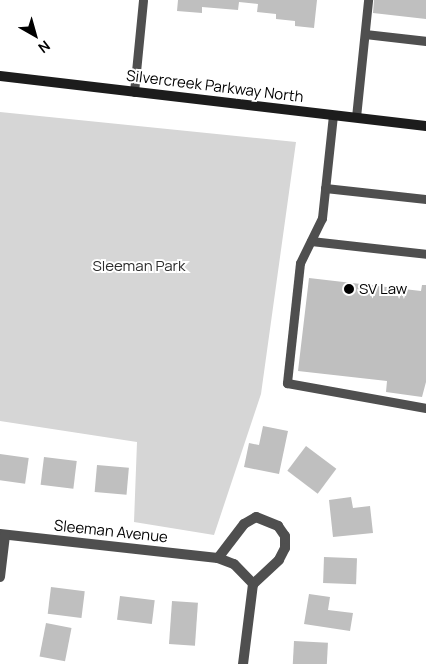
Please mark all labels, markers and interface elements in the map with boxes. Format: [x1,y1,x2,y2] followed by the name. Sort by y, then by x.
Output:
[10,10,60,60] north arrow
[35,37,54,58] text: N
[125,66,305,106] street label: Silvercreek Parkway North
[93,257,185,275] park label: Sleeman Park
[359,280,407,298] place label: SV Law
[343,283,355,295] marker: SV Law
[53,516,169,546] street label: Sleeman Avenue

